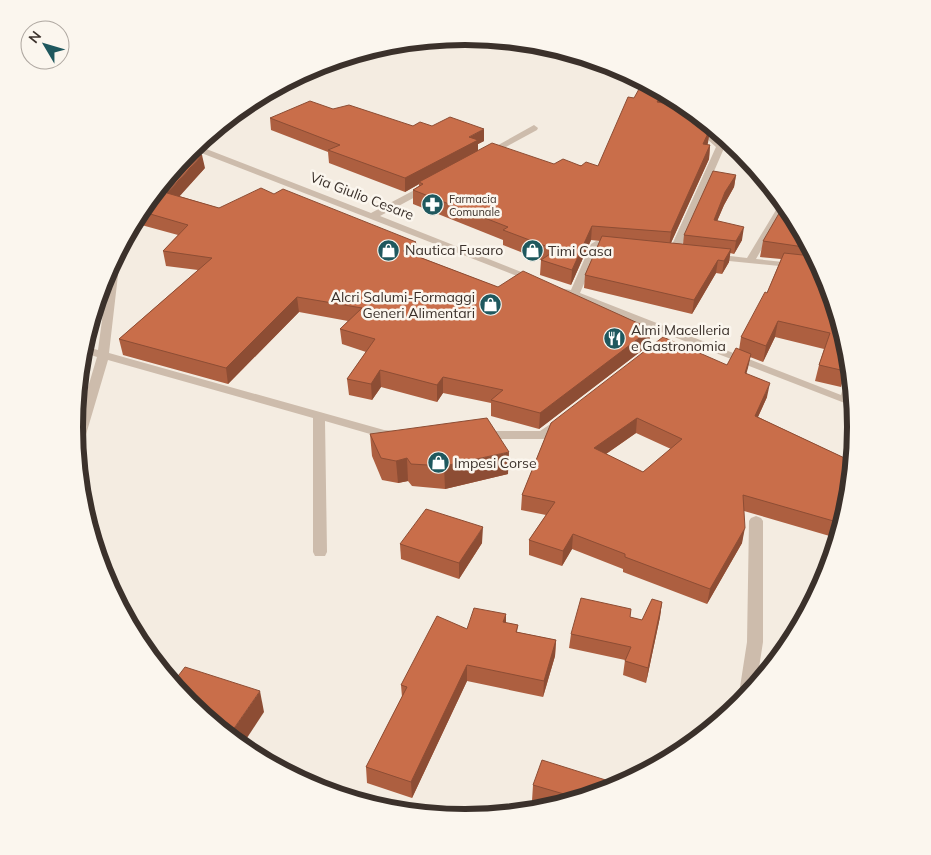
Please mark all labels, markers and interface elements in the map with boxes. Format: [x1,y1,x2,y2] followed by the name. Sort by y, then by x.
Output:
[20,20,70,70] north arrow
[24,27,45,47] text: N
[308,168,416,224] street label: Via Giulio Cesare
[449,192,500,219] place label: Farmacia Comunale
[421,193,445,217] pharmacy icon: Farmacia Comunale
[377,238,401,262] shop icon: Nautica Fusaro
[520,239,544,263] shop icon: Timi Casa
[405,241,503,259] place label: Nautica Fusaro
[548,242,612,260] place label: Timi Casa
[331,288,475,322] place label: Alcri Salumi-Formaggi Generi Alimentari
[479,293,503,317] shop icon: Alcri Salumi-Formaggi Generi Alimentari
[631,321,730,355] place label: Almi Macelleria e Gastronomia
[603,326,627,350] restaurant icon: Almi Macelleria e Gastronomia
[426,451,450,475] shop icon: Impesi Corse
[454,454,537,472] place label: Impesi Corse

